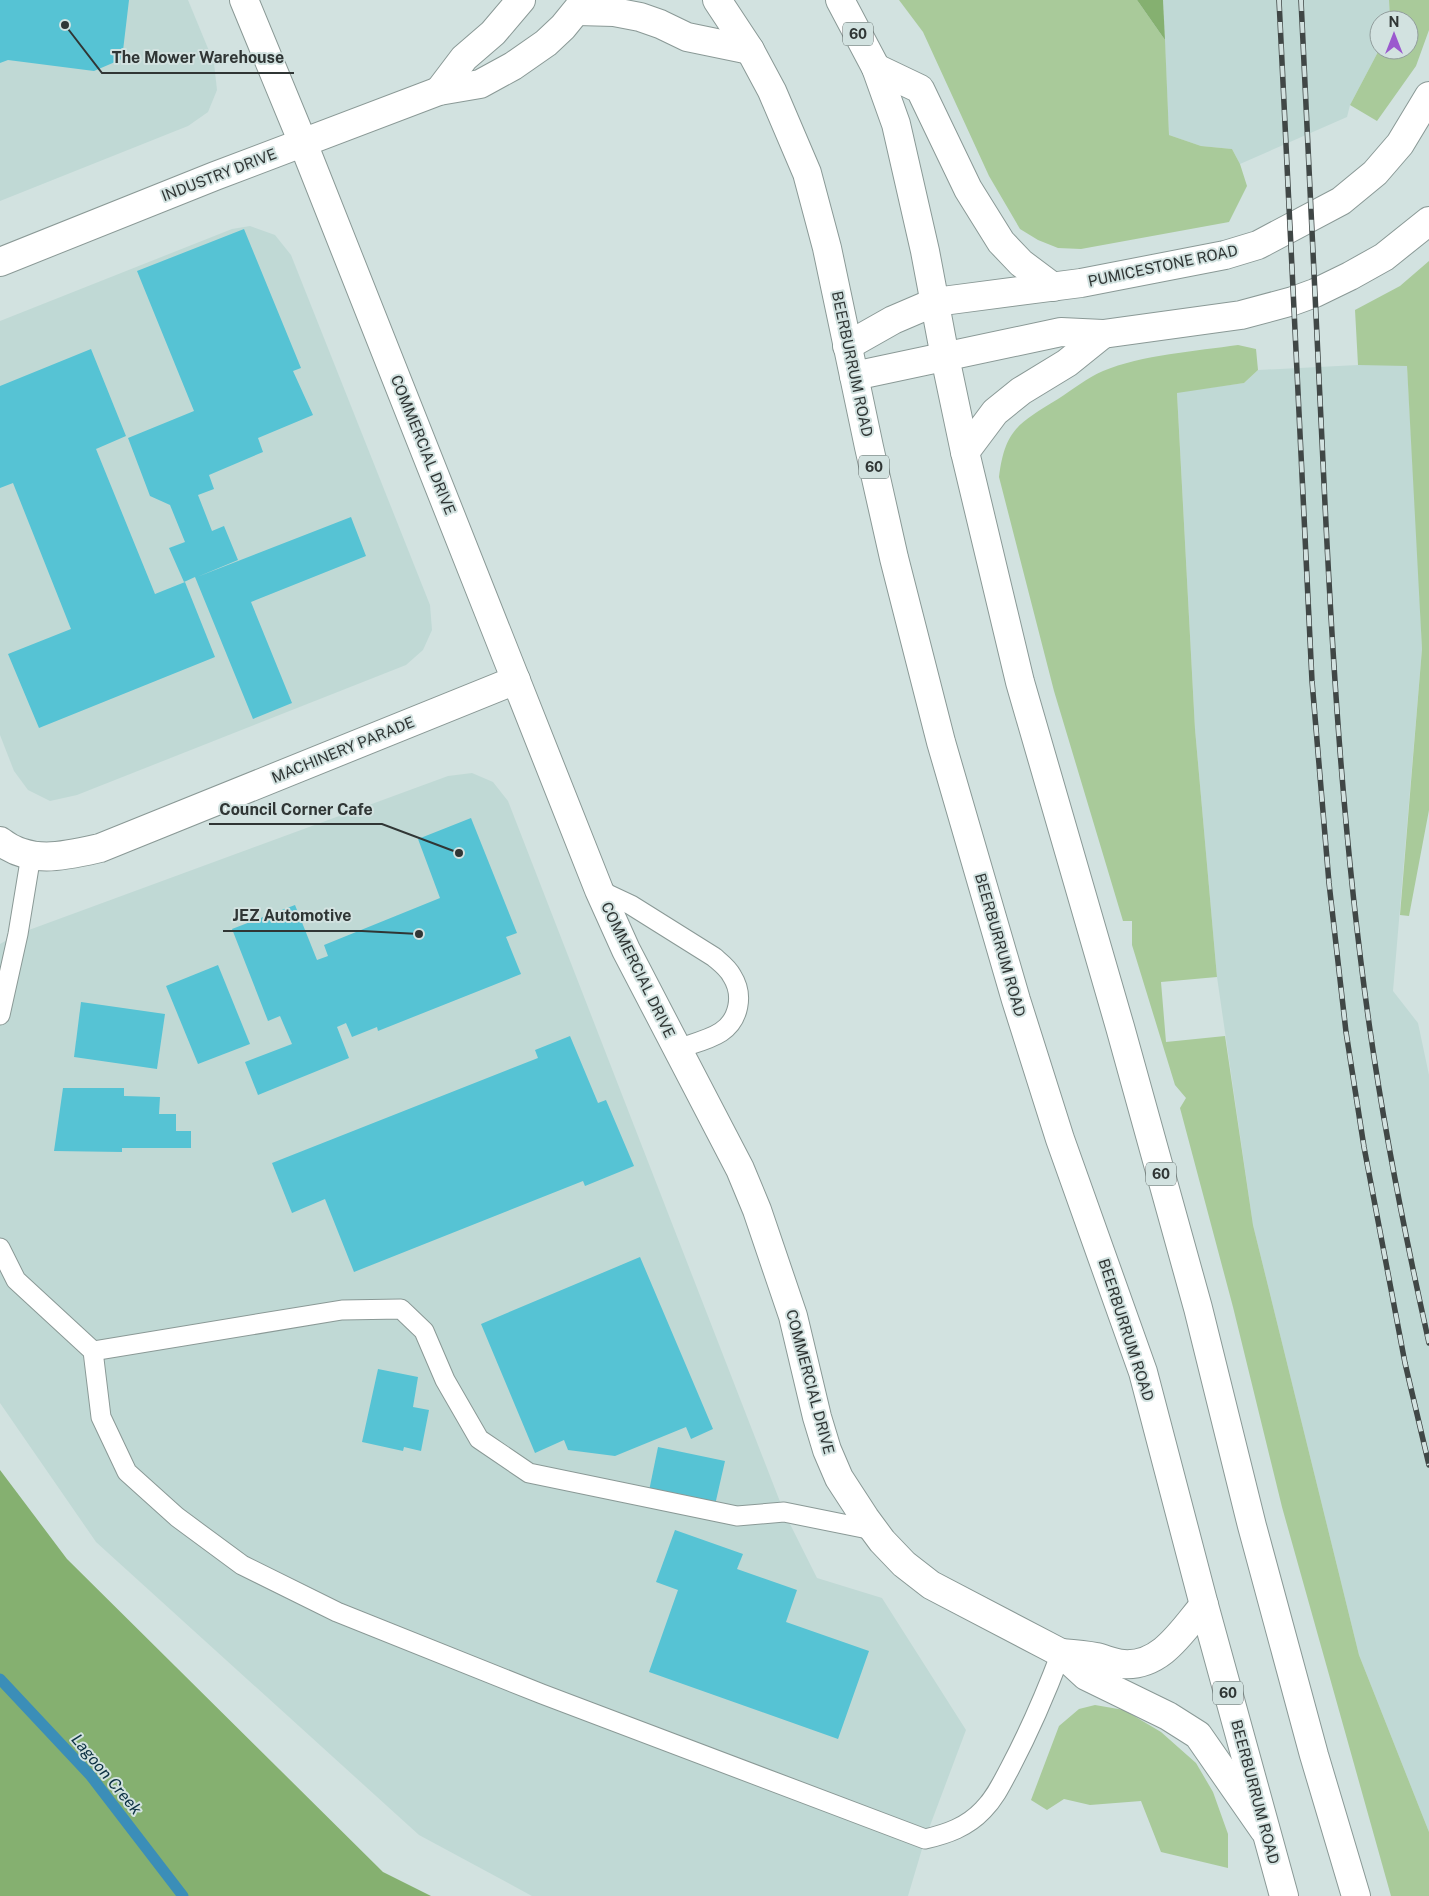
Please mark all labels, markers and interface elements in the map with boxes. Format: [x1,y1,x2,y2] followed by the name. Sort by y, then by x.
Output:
[1369,10,1419,60] north arrow
[1389,14,1399,30] text: N
[843,22,873,46] road number: 60
[102,42,294,73] callout: The Mower Warehouse
[112,48,284,67] text: The Mower Warehouse
[159,145,279,204] street label: INDUSTRY DRIVE
[1086,241,1239,290] street label: PUMICESTONE ROAD
[829,289,876,438] street label: BEERBURRUM ROAD
[388,373,459,517] street label: COMMERCIAL DRIVE
[859,456,889,478] road number: 60
[269,713,417,786] street label: MACHINERY PARADE
[209,793,382,824] callout: Council Corner Cafe
[219,800,373,819] text: Council Corner Cafe
[972,871,1029,1019] street label: BEERBURRUM ROAD
[598,899,679,1040] street label: COMMERCIAL DRIVE
[223,900,362,931] callout: JEZ Automotive
[233,906,351,925] text: JEZ Automotive
[1146,1162,1176,1186] road number: 60
[1095,1257,1158,1403] street label: BEERBURRUM ROAD
[783,1308,838,1456] street label: COMMERCIAL DRIVE
[1213,1682,1243,1705] road number: 60
[1228,1718,1283,1866] street label: BEERBURRUM ROAD
[67,1730,146,1819] water label: Lagoon Creek

